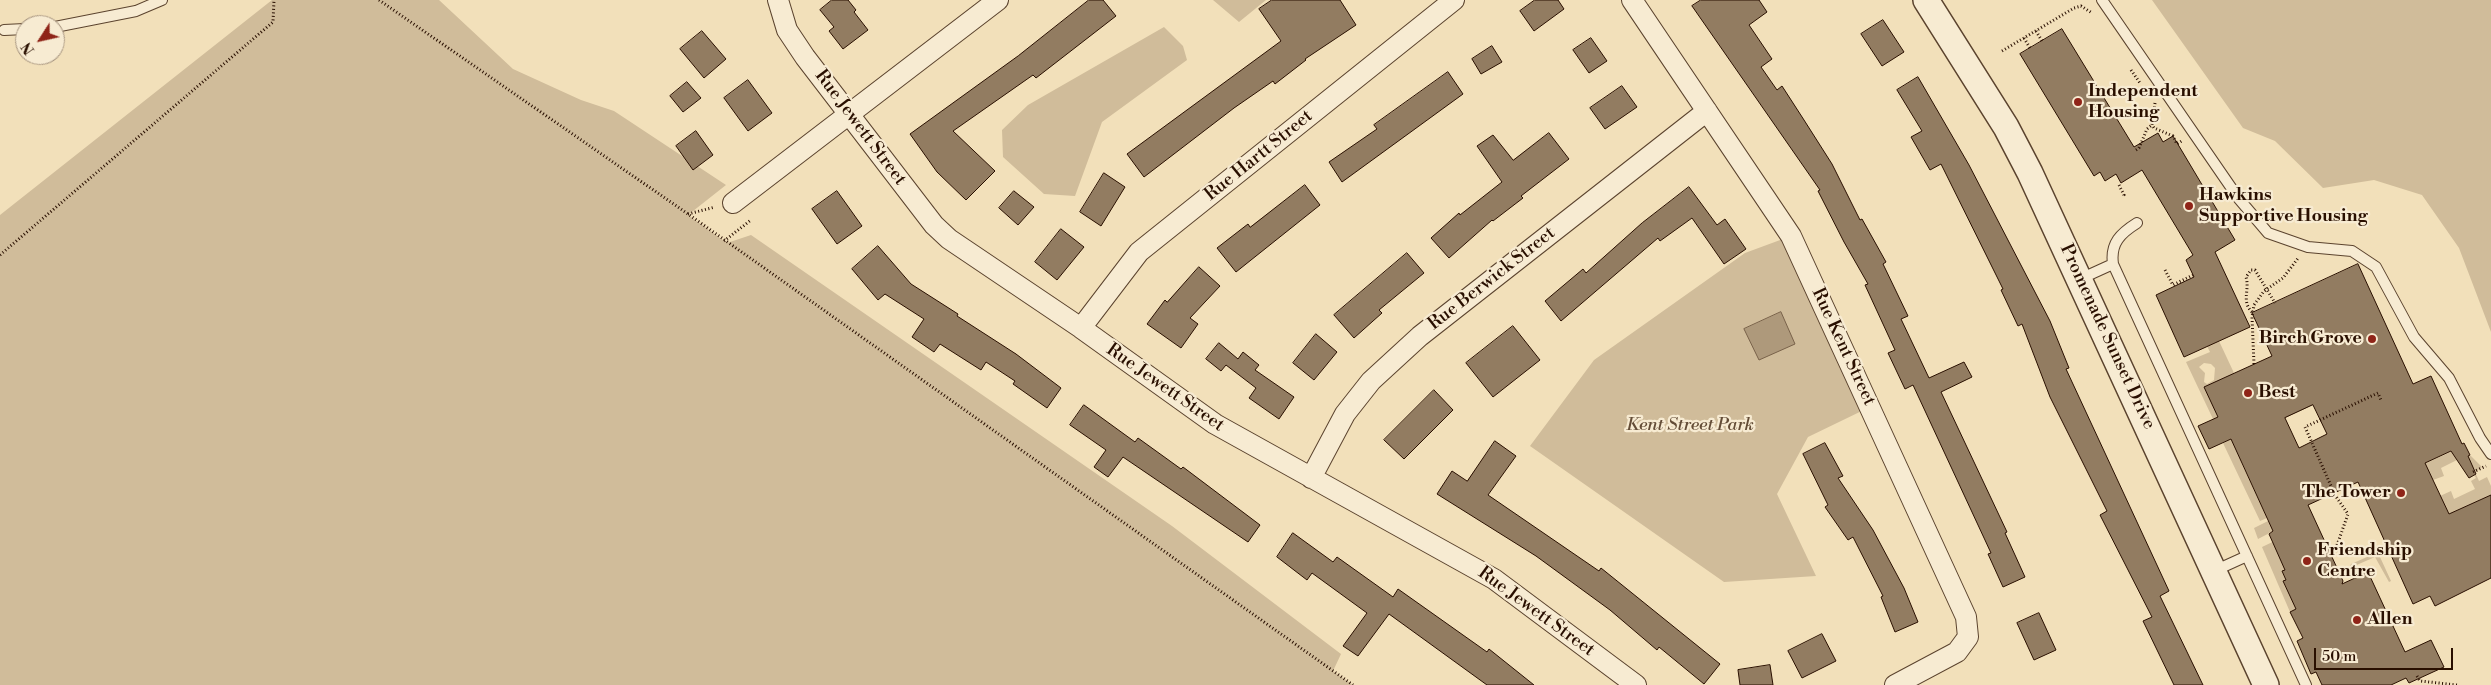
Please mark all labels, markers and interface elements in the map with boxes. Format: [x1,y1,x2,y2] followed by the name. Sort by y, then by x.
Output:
[15,15,65,65] north arrow
[18,38,39,58] text: N
[810,66,910,190] street label: Rue Jewett Street
[2088,81,2198,124] place label: Independent Housing
[2072,96,2084,108] marker: Independent Housing
[1201,106,1317,206] street label: Rue Hartt Street
[2199,185,2368,228] place label: Hawkins Supportive Housing
[2183,200,2195,212] marker: Hawkins Supportive Housing
[1424,223,1560,335] street label: Rue Berwick Street
[2055,241,2159,433] street label: Promenade Sunset Drive
[1806,285,1880,409] street label: Rue Kent Street
[2259,328,2362,350] place label: Birch Grove
[2366,333,2378,345] marker: Birch Grove
[1102,339,1228,437] street label: Rue Jewett Street
[2258,382,2295,404] place label: Best
[2242,387,2254,399] marker: Best
[1626,415,1754,437] park label: Kent Street Park
[2302,482,2391,504] place label: The Tower
[2395,487,2407,499] marker: The Tower
[2317,540,2412,582] place label: Friendship Centre
[2301,555,2313,567] marker: Friendship Centre
[1473,562,1599,662] street label: Rue Jewett Street
[2367,609,2412,631] place label: Allen
[2351,614,2363,626] marker: Allen
[2316,638,2455,670] scale bar
[2322,647,2356,666] text: 50 m

